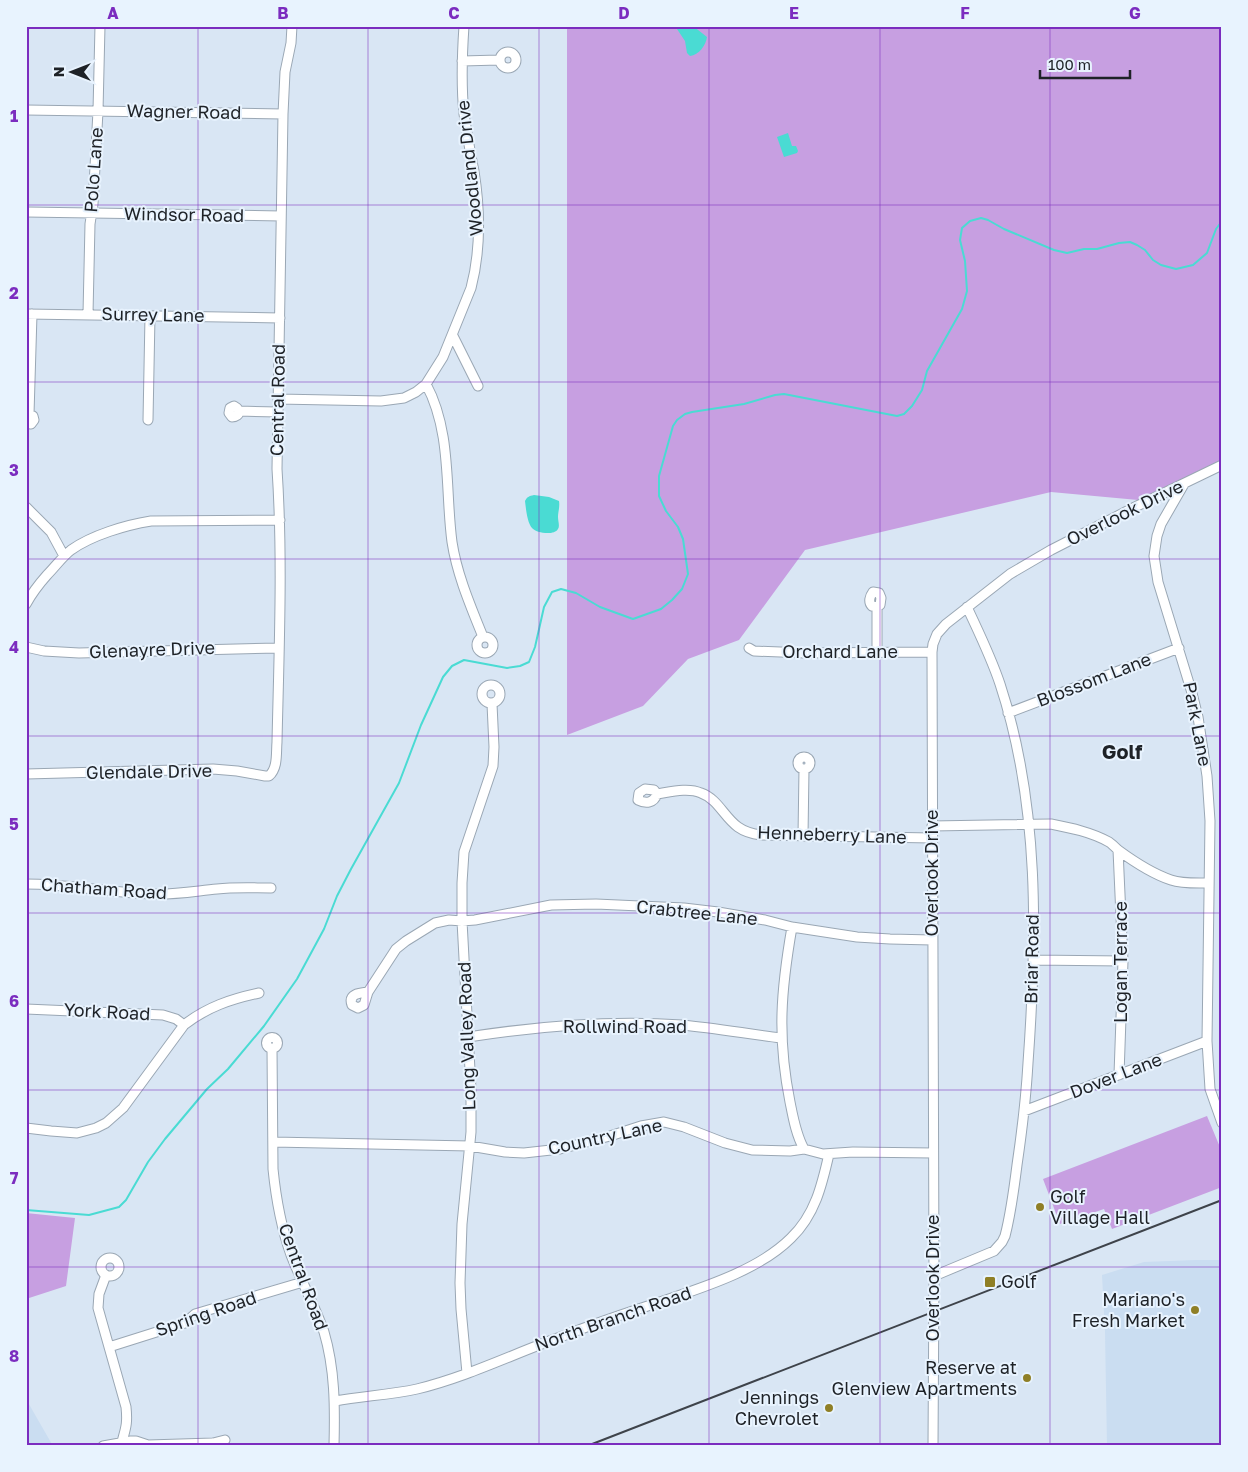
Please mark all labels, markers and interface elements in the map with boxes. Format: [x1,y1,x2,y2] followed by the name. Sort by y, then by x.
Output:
[107,3,119,23] text: A
[277,3,289,23] text: B
[448,3,460,23] text: C
[618,3,630,23] text: D
[789,3,799,23] text: E
[960,3,970,23] text: F
[1129,3,1141,23] text: G
[48,48,98,98] north arrow
[1040,48,1130,80] scale bar
[1048,55,1091,73] text: 100 m
[50,67,67,77] text: N
[126,99,242,123] street label: Wagner Road
[451,99,487,237] street label: Woodland Drive
[10,106,18,126] text: 1
[79,127,107,213] street label: Polo Lane
[124,202,244,226] street label: Windsor Road
[9,283,19,303] text: 2
[101,302,205,326] street label: Surrey Lane
[265,344,289,456] street label: Central Road
[9,460,19,480] text: 3
[1063,474,1186,550] street label: Overlook Drive
[89,636,215,662] street label: Glenayre Drive
[9,637,19,657] text: 4
[782,640,898,662] street label: Orchard Lane
[1033,647,1154,711] street label: Blossom Lane
[1179,680,1217,768] street label: Park Lane
[1102,739,1143,763] district label: Golf
[86,759,212,783] street label: Glendale Drive
[920,810,942,936] street label: Overlook Drive
[9,814,19,834] text: 5
[757,820,907,848] street label: Henneberry Lane
[40,873,168,903] street label: Chatham Road
[635,895,759,929] street label: Crabtree Lane
[1109,901,1131,1023] street label: Logan Terrace
[1019,914,1043,1004] street label: Briar Road
[452,961,480,1111] street label: Long Valley Road
[9,991,19,1011] text: 6
[63,998,151,1024] street label: York Road
[563,1015,687,1037] street label: Rollwind Road
[1066,1047,1165,1103] street label: Dover Lane
[546,1113,664,1159] street label: Country Lane
[10,1168,19,1188] text: 7
[1050,1185,1150,1228] place label: Golf Village Hall
[1034,1201,1046,1213] marker: Golf Village Hall
[921,1215,943,1341] street label: Overlook Drive
[274,1220,333,1333] street label: Central Road
[1001,1270,1037,1292] place label: Golf
[983,1275,997,1289] marker: Golf
[531,1281,694,1355] street label: North Branch Road
[152,1286,259,1341] street label: Spring Road
[1072,1288,1185,1331] place label: Mariano's Fresh Market
[1189,1304,1201,1316] marker: Mariano's Fresh Market
[9,1346,19,1366] text: 8
[831,1356,1017,1399] place label: Reserve at Glenview Apartments
[1021,1372,1033,1384] marker: Reserve at Glenview Apartments
[735,1386,819,1429] place label: Jennings Chevrolet
[823,1402,835,1414] marker: Jennings Chevrolet

